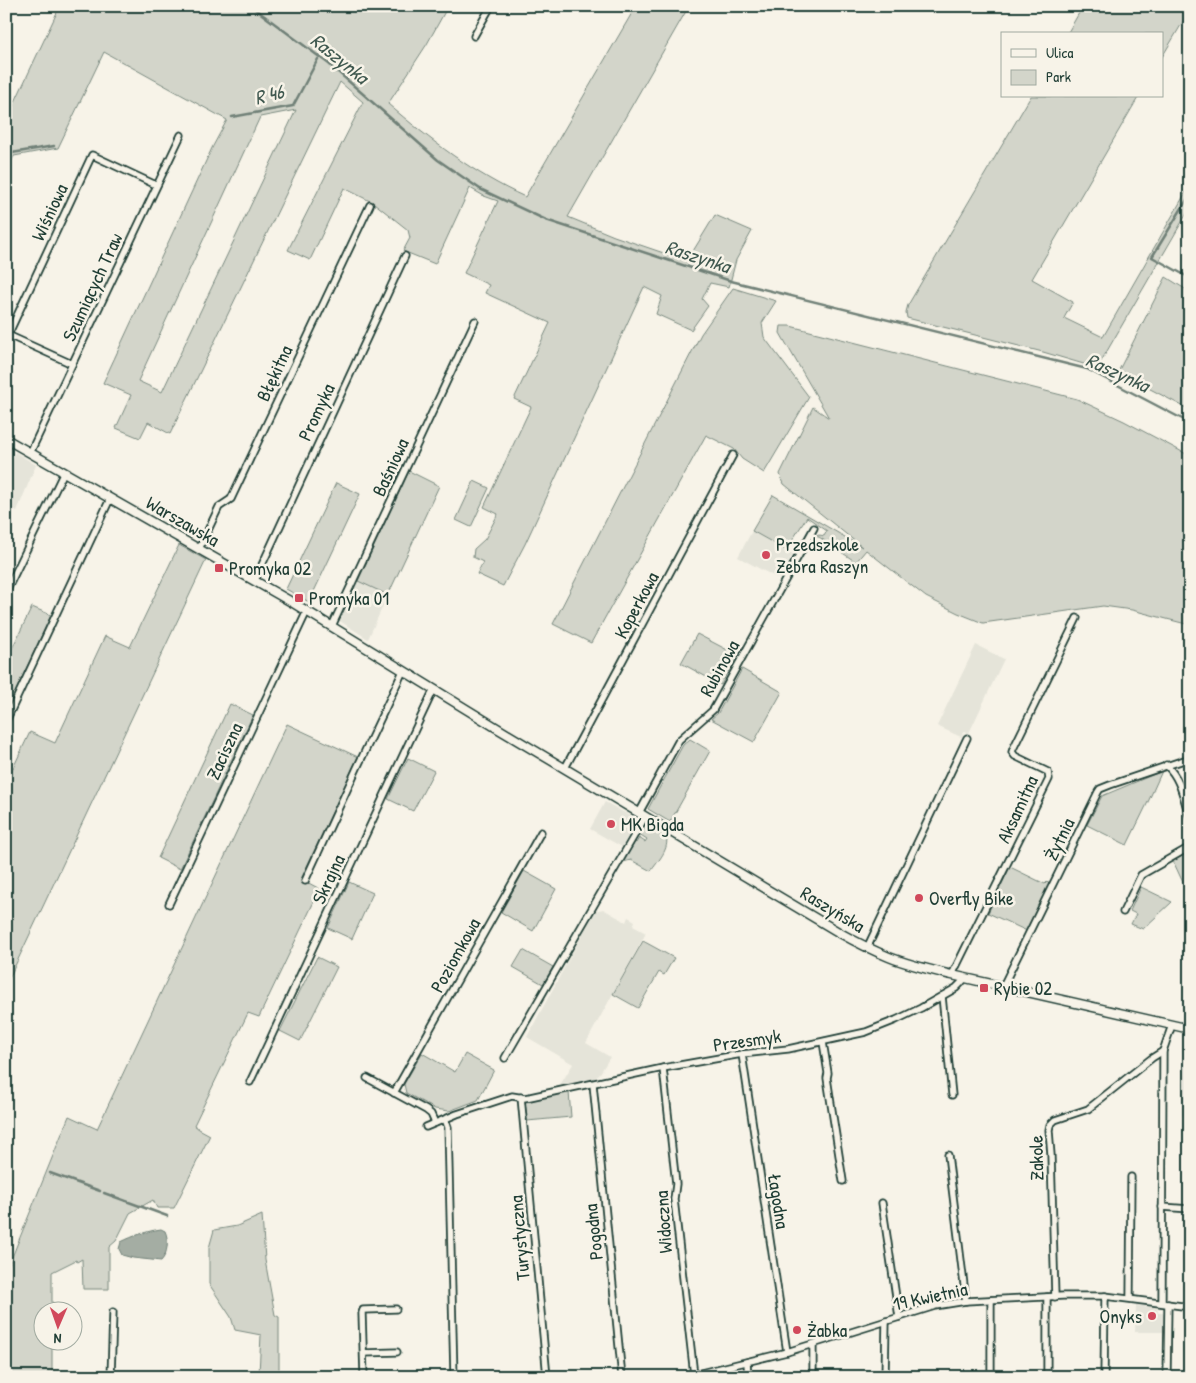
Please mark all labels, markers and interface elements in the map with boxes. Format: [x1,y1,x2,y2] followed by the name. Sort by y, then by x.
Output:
[305,26,376,92] water label: Raszynka
[1001,32,1164,98] legend
[1046,42,1073,63] text: Ulica
[1046,66,1071,87] text: Park
[251,77,288,111] water label: R 46
[25,179,74,245] street label: Wiśniowa
[56,228,129,345] street label: Szumiących Traw
[662,233,736,281] water label: Raszynka
[250,340,299,405] street label: Błękitna
[1082,346,1156,400] water label: Raszynka
[291,379,341,445] street label: Promyka
[365,433,415,500] street label: Baśniowa
[142,490,225,553] street label: Warszawska
[776,531,868,579] place label: Przedszkole Zebra Raszyn
[760,549,772,561] marker: Przedszkole Zebra Raszyn
[229,555,311,581] place label: Promyka 02
[213,562,225,574] marker: Promyka 02
[608,566,665,643] street label: Koperkowa
[309,585,389,611] place label: Promyka 01
[293,592,305,604] marker: Promyka 01
[693,635,745,701] street label: Rubinowa
[199,718,249,784] street label: Zaciszna
[990,771,1044,847] street label: Aksamitna
[621,811,684,837] place label: MK Bigda
[1038,813,1081,865] street label: Żytnia
[605,818,617,830] marker: MK Bigda
[305,850,351,908] street label: Skrajna
[796,880,871,939] street label: Raszyńska
[929,885,1014,911] place label: Overfly Bike
[913,892,925,904] marker: Overfly Bike
[424,913,486,997] street label: Poziomkowa
[994,975,1052,1001] place label: Rybie 02
[978,982,990,994] marker: Rybie 02
[711,1022,783,1058] street label: Przesmyk
[1023,1135,1049,1181] street label: Zakole
[762,1172,796,1231] street label: Łagodna
[648,1189,678,1254] street label: Widoczna
[502,1194,536,1282] street label: Turystyczna
[577,1202,609,1261] street label: Pogodna
[890,1275,970,1317] street label: 19 Kwietnia
[32,1300,82,1350] north arrow
[1100,1303,1142,1329] place label: Onyks
[1146,1310,1158,1322] marker: Onyks
[807,1317,848,1343] place label: Żabka
[791,1324,803,1336] marker: Żabka
[53,1330,62,1349] text: N

